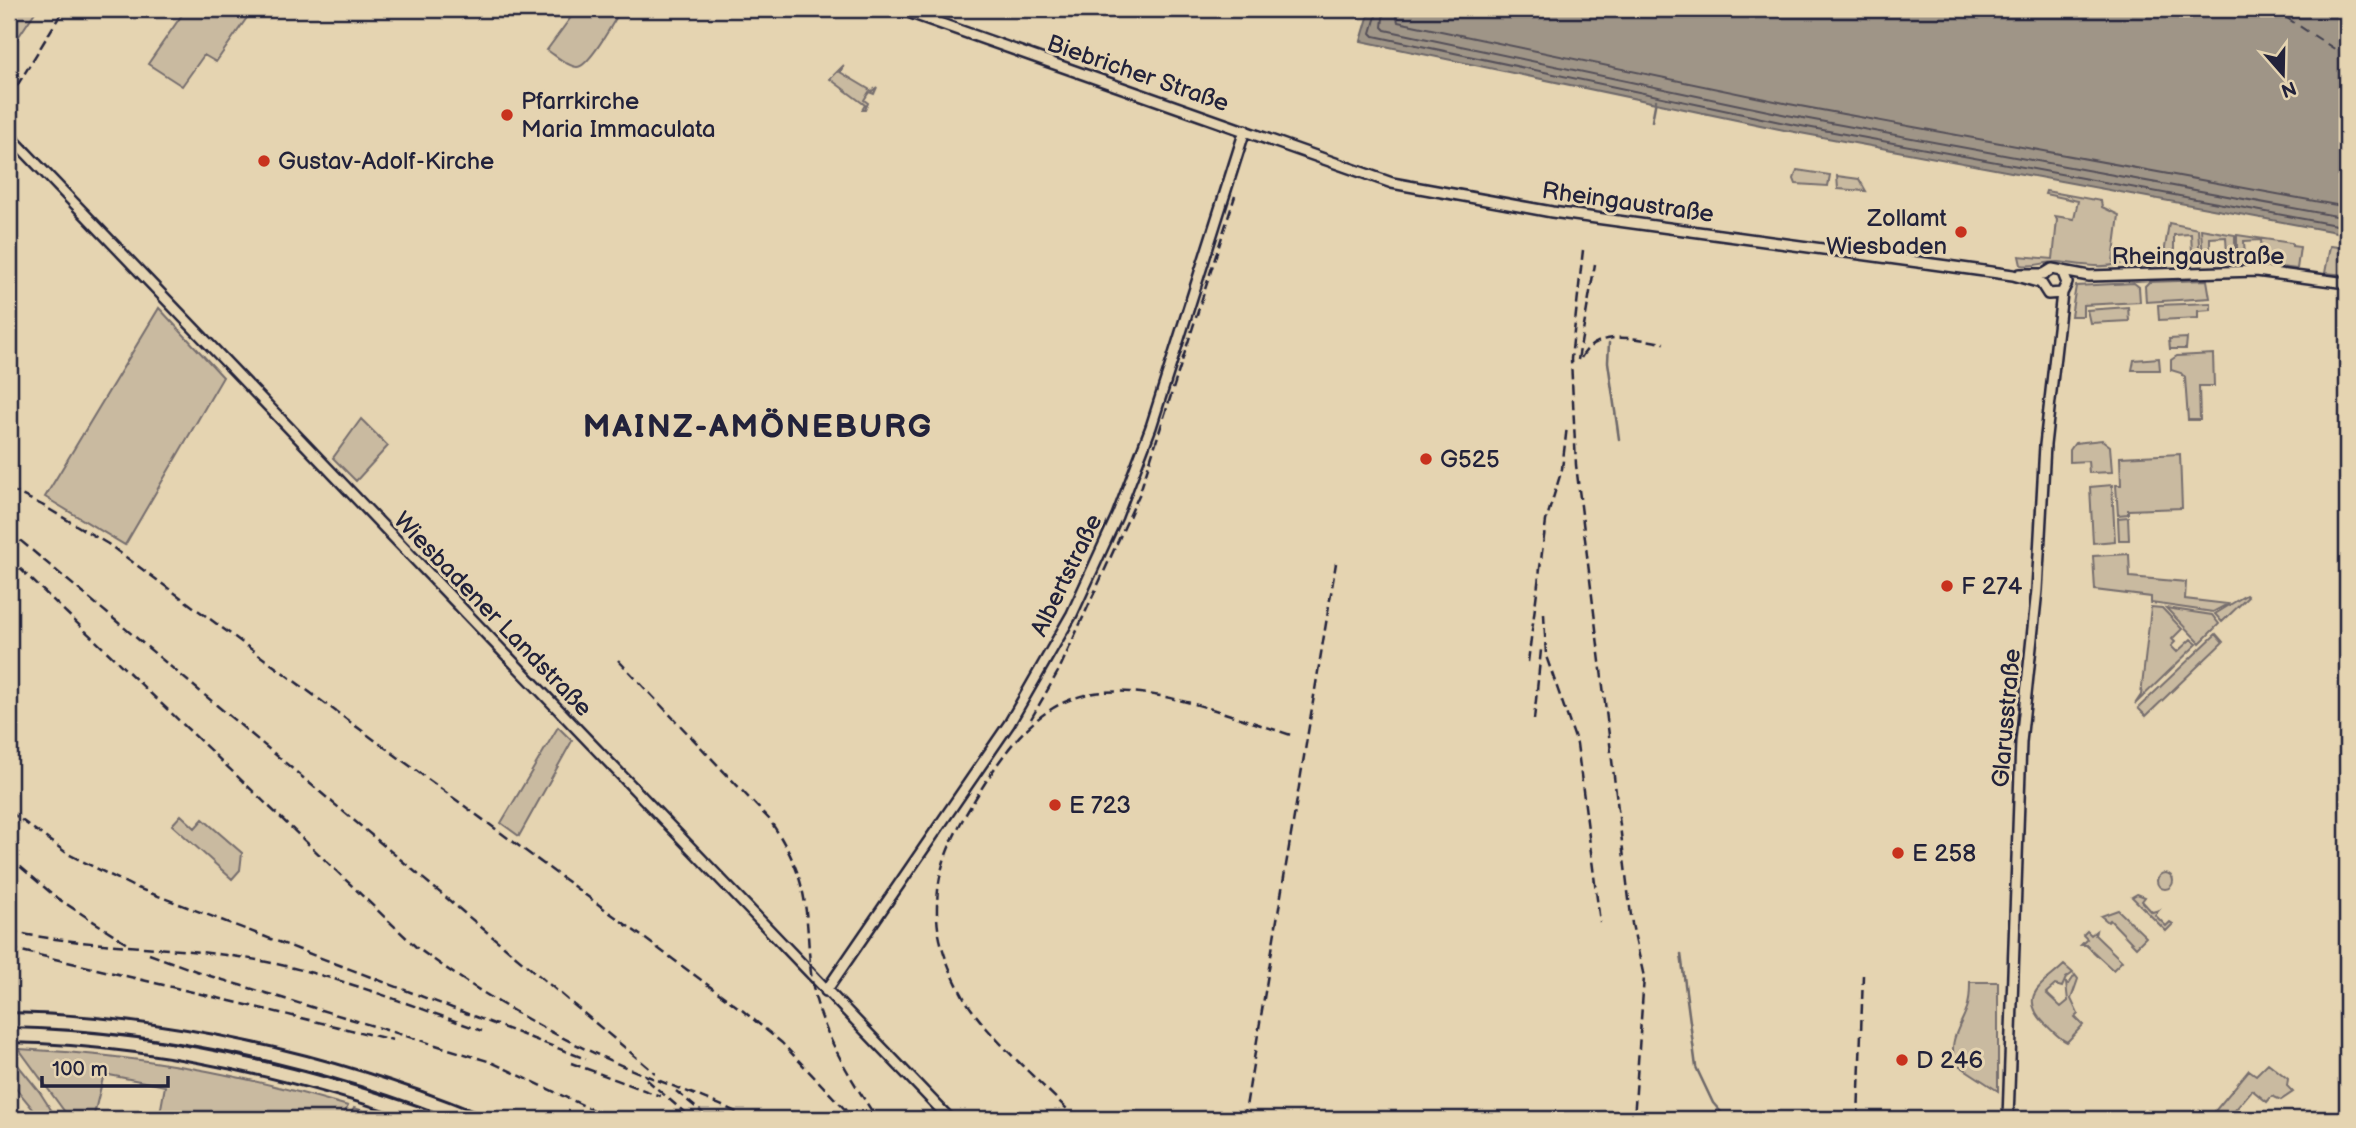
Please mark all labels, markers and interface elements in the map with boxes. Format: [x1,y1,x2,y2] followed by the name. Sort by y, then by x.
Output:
[1043,29,1233,118] street label: Biebricher Straße
[2248,38,2318,108] north arrow
[2278,75,2299,102] text: N
[521,87,716,144] place label: Pfarrkirche Maria Immaculata
[499,107,515,123] marker: Pfarrkirche Maria Immaculata
[278,147,494,176] place label: Gustav-Adolf-Kirche
[256,153,272,169] marker: Gustav-Adolf-Kirche
[1540,176,1716,229] street label: Rheingaustraße
[1826,204,1948,261] place label: Zollamt Wiesbaden
[1953,224,1969,240] marker: Zollamt Wiesbaden
[2111,242,2285,271] street label: Rheingaustraße
[583,407,933,447] district label: MAINZ-AMÖNEBURG
[1440,445,1500,474] place label: G525
[1418,451,1434,467] marker: G525
[387,506,598,723] street label: Wiesbadener Landstraße
[1024,509,1109,641] street label: Albertstraße
[1961,572,2023,601] place label: F 274
[1939,578,1955,594] marker: F 274
[1986,647,2027,789] street label: Glarusstraße
[1069,791,1131,820] place label: E 723
[1047,797,1063,813] marker: E 723
[1912,839,1976,868] place label: E 258
[1890,845,1906,861] marker: E 258
[42,1044,168,1088] scale bar
[1916,1046,1983,1075] place label: D 246
[1894,1052,1910,1068] marker: D 246
[52,1057,108,1082] text: 100 m

